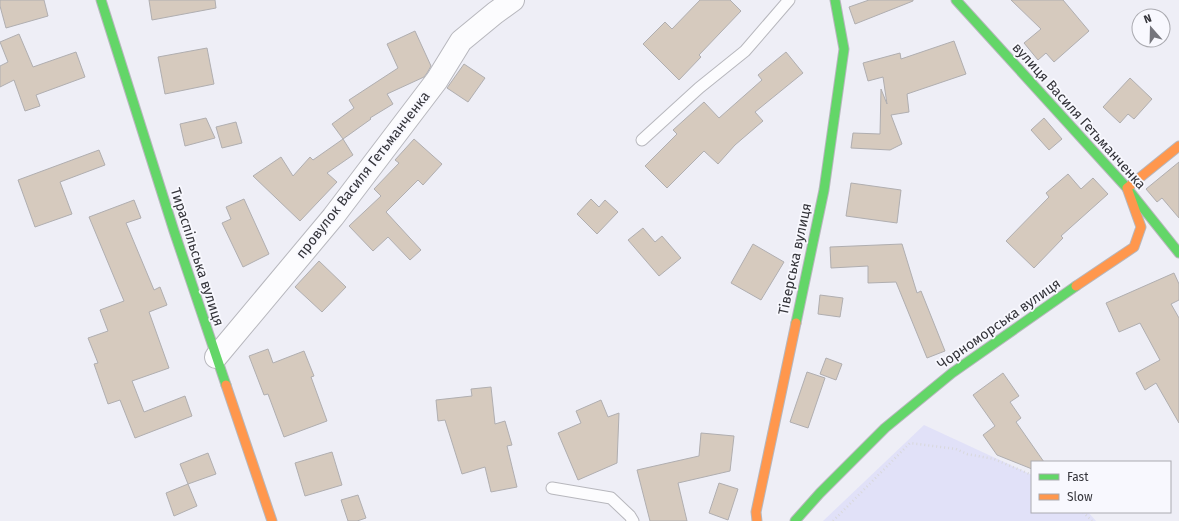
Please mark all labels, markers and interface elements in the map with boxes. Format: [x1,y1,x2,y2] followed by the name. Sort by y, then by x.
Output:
[1131,8,1171,48] north arrow
[1142,12,1153,26] text: N
[1009,39,1149,193] street label: вулиця Василя Гетьманченка
[292,88,434,262] street label: провулок Василя Гетьманченка
[167,186,227,328] street label: Тираспільська вулиця
[775,201,815,317] street label: Тіверська вулиця
[934,275,1064,373] street label: Чорноморська вулиця
[1031,461,1171,513] legend
[1067,470,1089,484] text: Fast
[1067,490,1093,504] text: Slow

